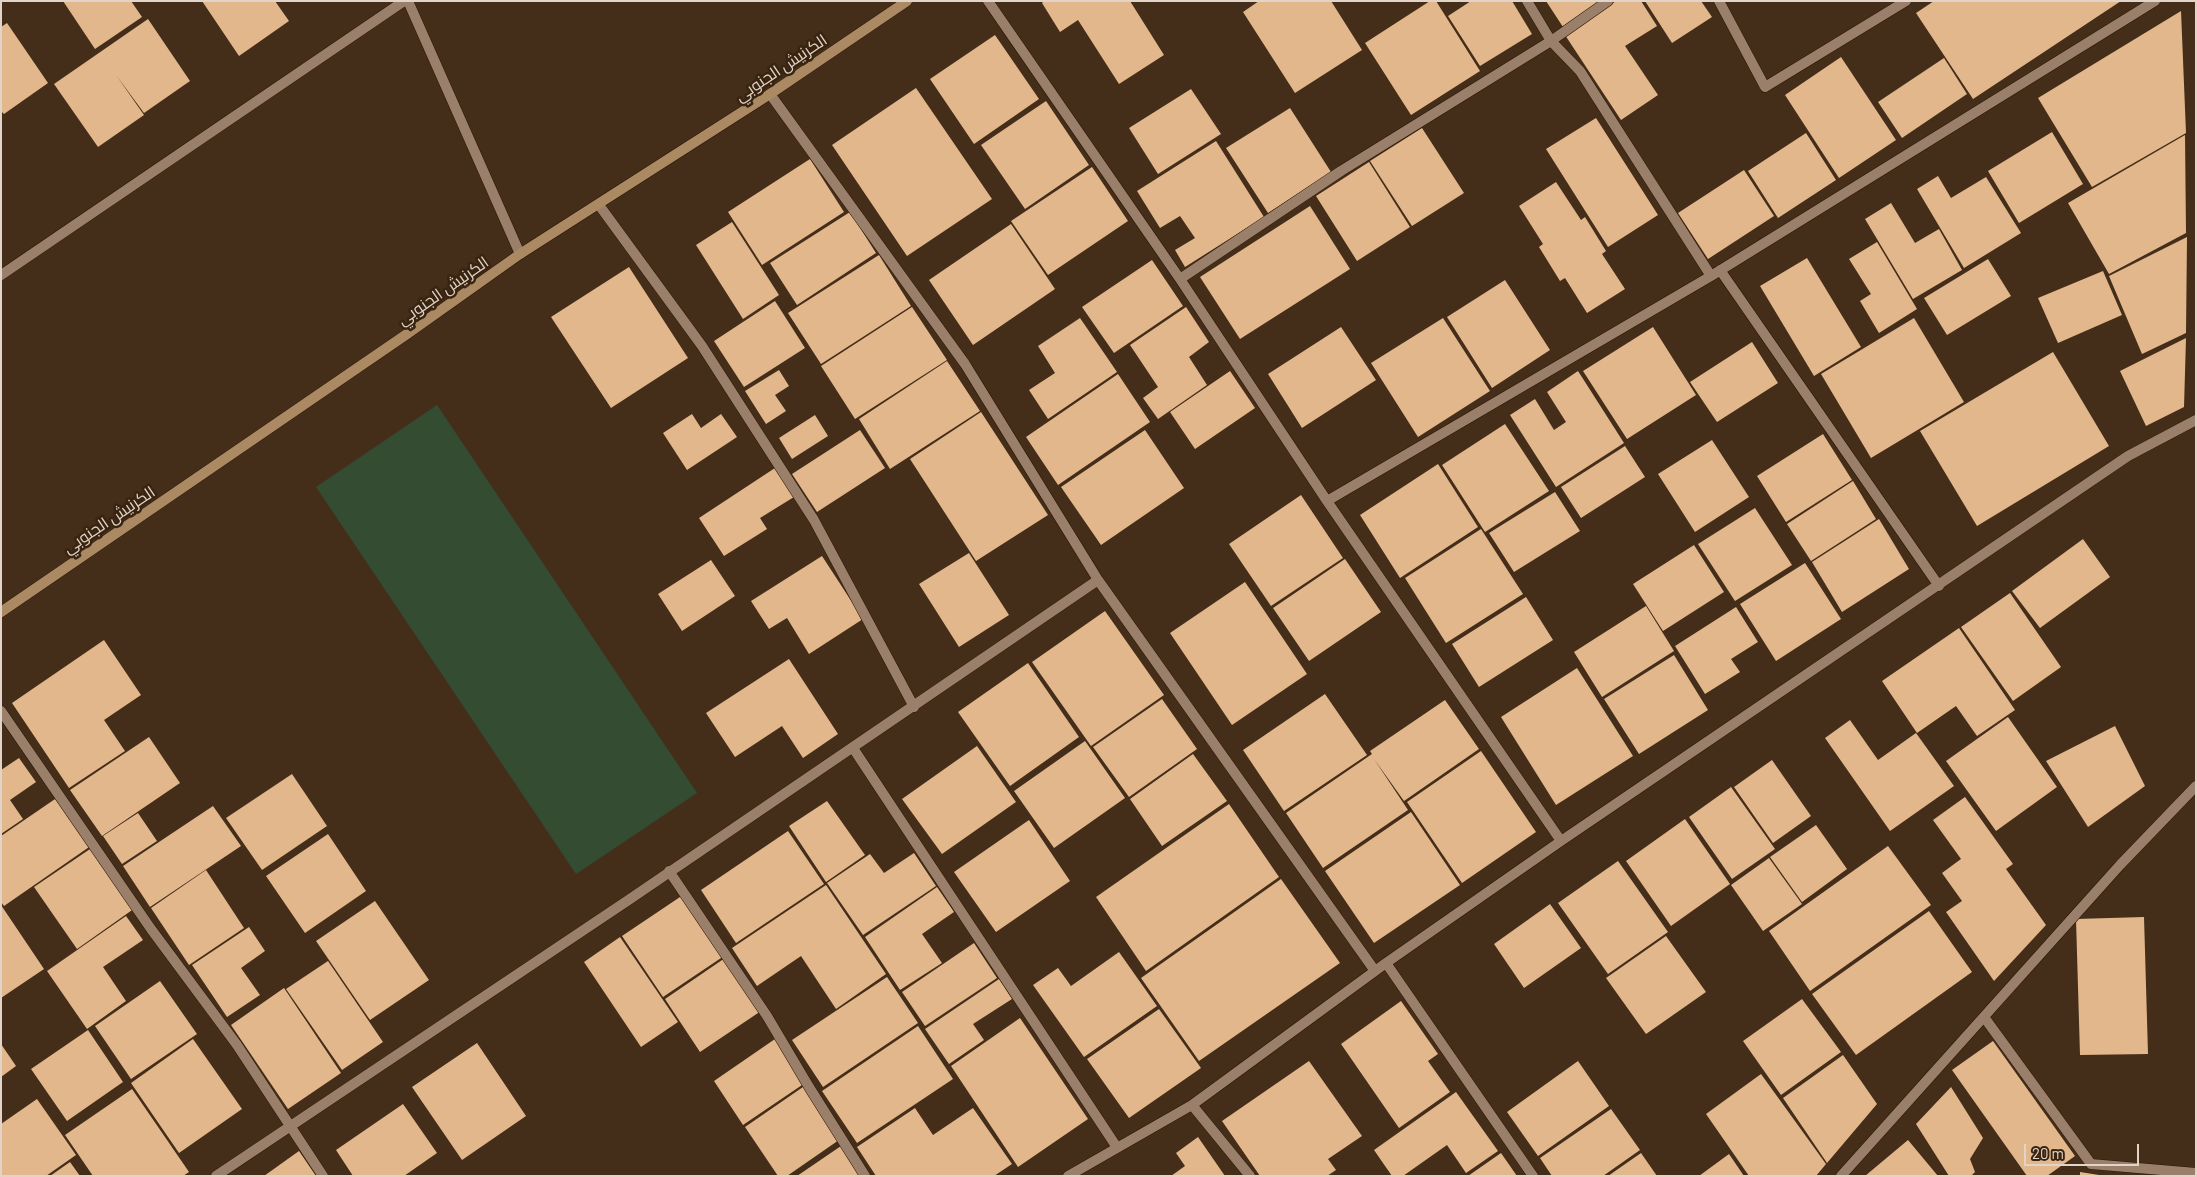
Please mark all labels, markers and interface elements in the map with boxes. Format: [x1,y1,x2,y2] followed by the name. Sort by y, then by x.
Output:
[731,30,831,106] street label: الكرنيش الجنوبي
[394,252,492,330] street label: الكرنيش الجنوبي
[59,482,159,558] street label: الكرنيش الجنوبي
[2027,1134,2142,1166] scale bar
[2032,1144,2064,1162] text: 20 m

